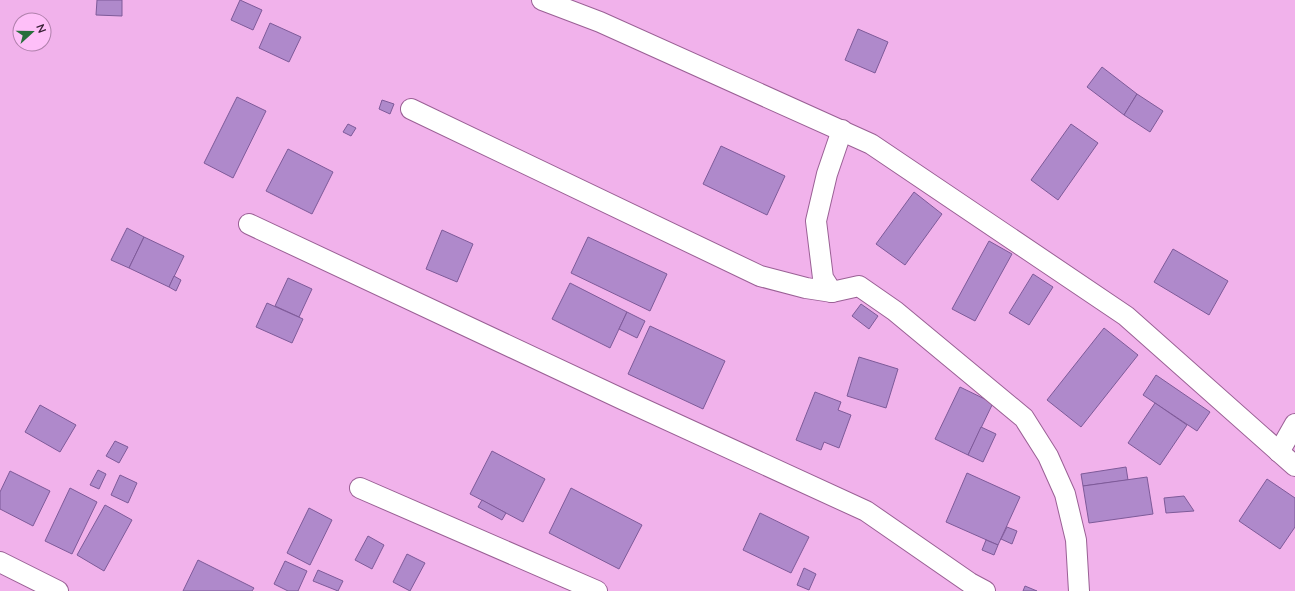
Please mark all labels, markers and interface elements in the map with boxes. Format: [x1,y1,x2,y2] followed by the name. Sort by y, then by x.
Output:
[12,12,52,52] north arrow
[34,22,49,35] text: N

